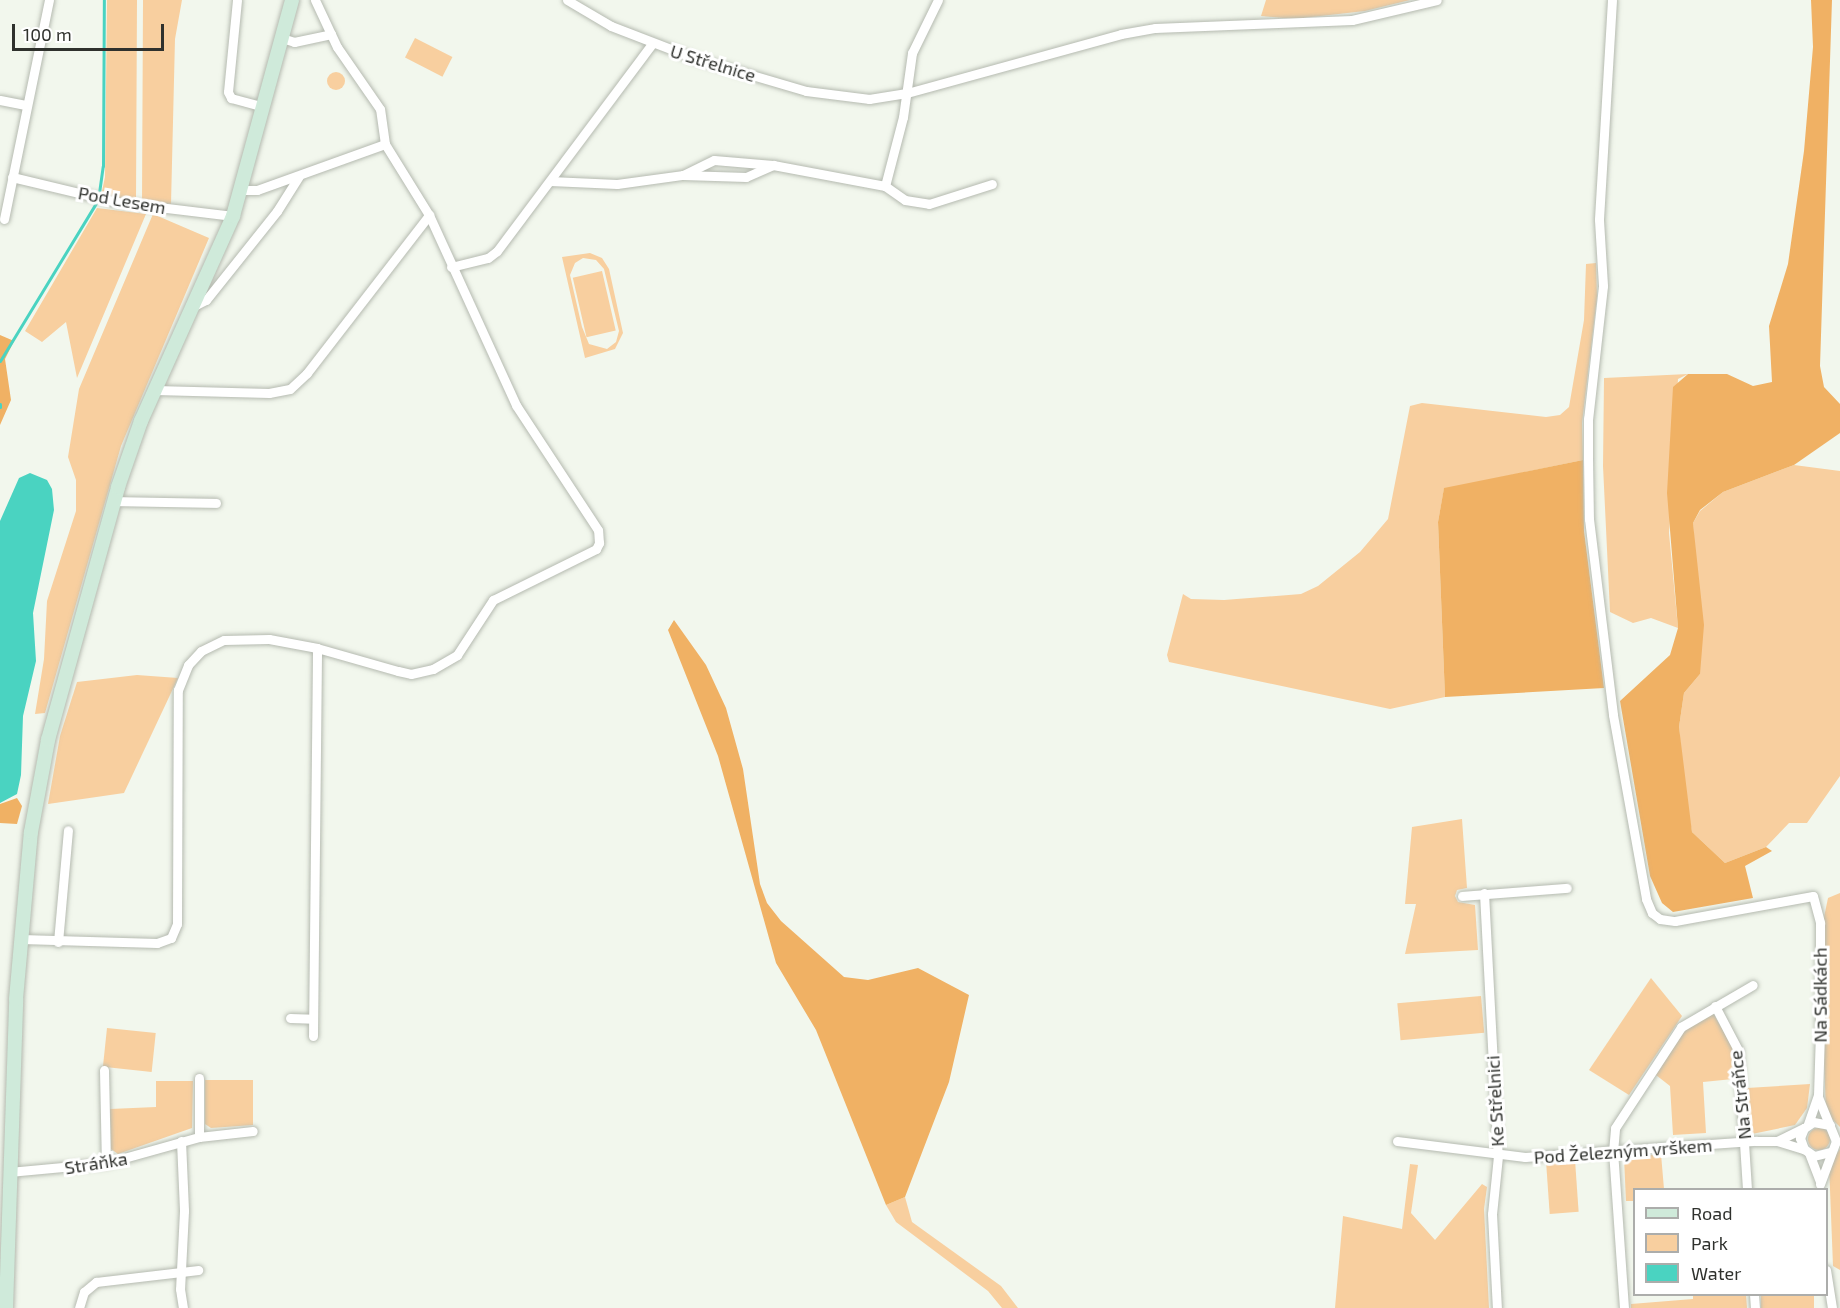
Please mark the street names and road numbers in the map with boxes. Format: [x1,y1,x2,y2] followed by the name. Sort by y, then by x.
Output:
[668,40,758,86] street label: U Střelnice
[77,182,167,218] street label: Pod Lesem
[1809,947,1831,1043] street label: Na Sádkách
[1725,1049,1755,1141] street label: Na Stráňce
[1482,1055,1508,1147] street label: Ke Střelnici
[1533,1134,1713,1168] street label: Pod Železným vrškem
[63,1147,129,1179] street label: Stráňka

